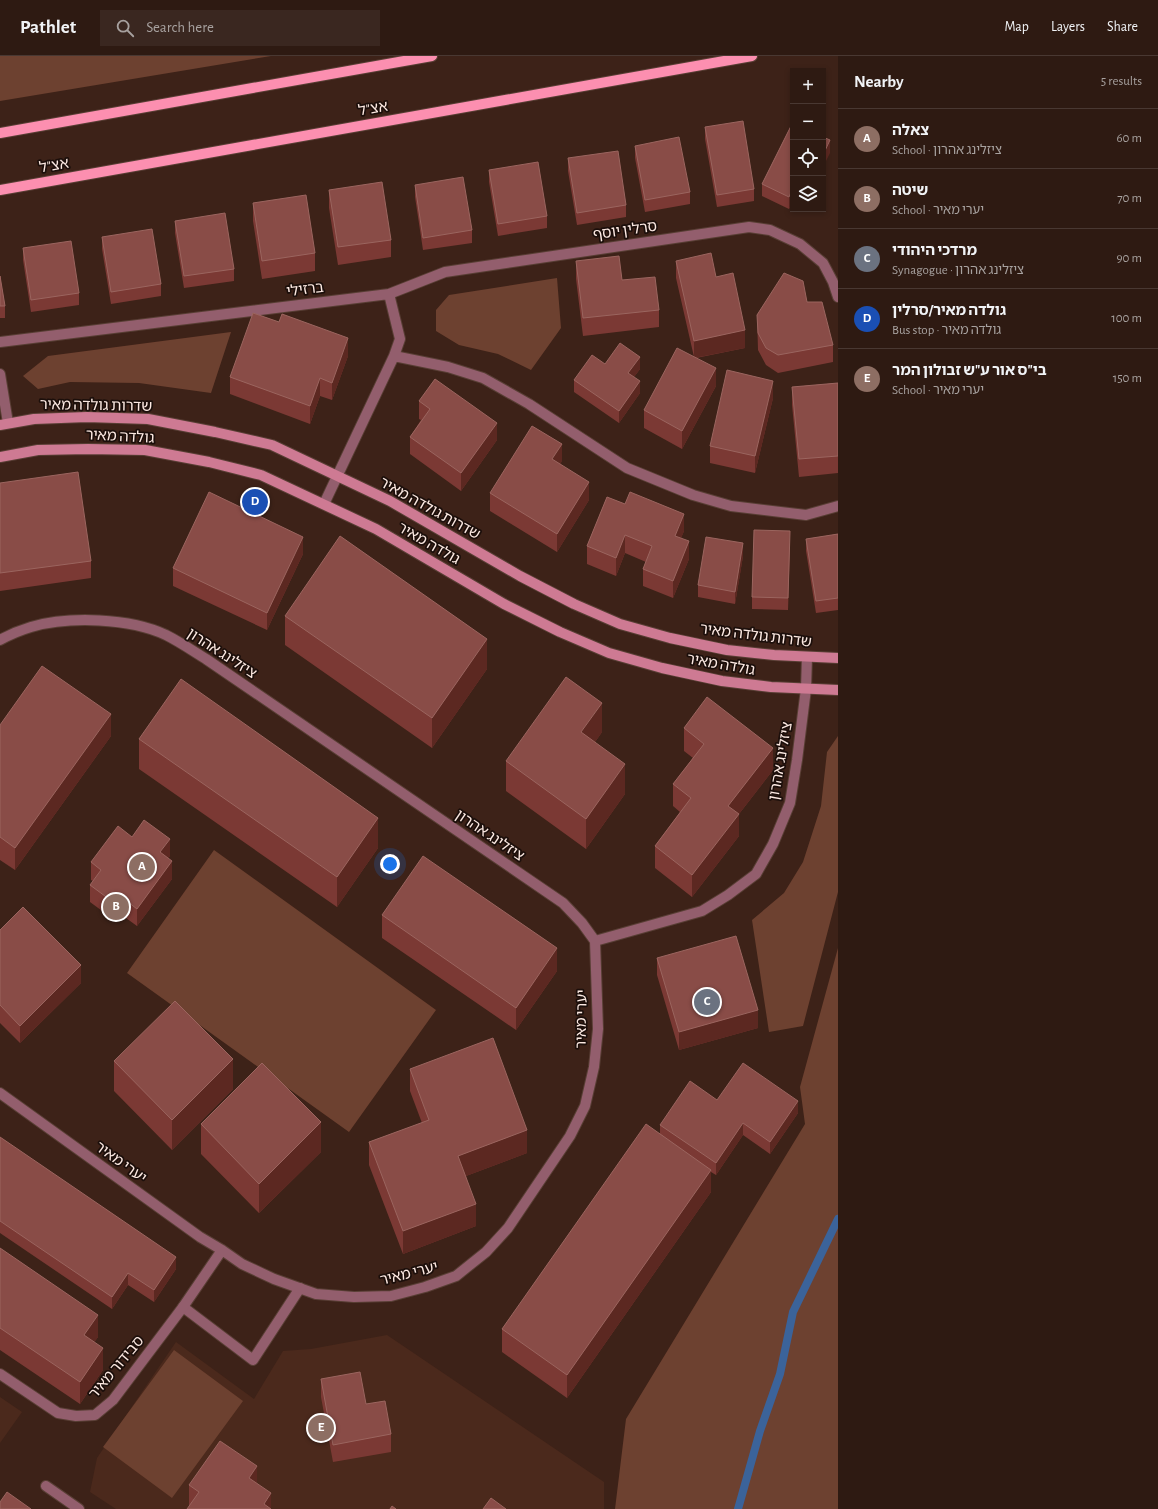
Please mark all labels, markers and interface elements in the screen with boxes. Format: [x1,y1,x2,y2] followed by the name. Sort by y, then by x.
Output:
[100,10,380,46] search box
[114,17,136,39] icon: search
[20,18,76,37] text: Pathlet
[146,20,214,35] text: Search here
[1004,20,1029,34] text: Map
[1051,20,1085,34] text: Layers
[1107,20,1138,34] text: Share
[790,68,826,212] map controls
[790,68,826,104] button: +
[854,73,904,90] text: Nearby
[1101,75,1142,88] text: 5 results
[357,99,389,118] street label: אצ"ל
[790,104,826,140] button: −
[892,123,929,138] text: צאלה
[863,132,871,145] text: A
[1116,132,1142,145] text: 60 m
[790,140,826,176] button: locate
[892,144,1002,157] text: School · ציזלינג אהרון
[38,156,70,175] street label: אצ"ל
[790,176,826,212] button: layers
[892,183,928,198] text: שיטה
[863,192,871,205] text: B
[1117,192,1142,205] text: 70 m
[892,204,984,217] text: School · יערי מאיר
[592,219,658,242] street label: סרלין יוסף
[892,243,977,258] text: מרדכי היהודי
[864,252,870,265] text: C
[1116,252,1142,265] text: 90 m
[892,264,1024,277] text: Synagogue · ציזלינג אהרון
[285,280,325,299] street label: ברזילי
[892,303,1006,318] text: גולדה מאיר/סרלין
[863,312,871,325] text: D
[1111,312,1142,325] text: 100 m
[892,324,1001,337] text: Bus stop · גולדה מאיר
[892,363,1047,378] text: בי"ס אור ע"ש זבולון המר
[864,372,870,385] text: E
[1113,372,1142,385] text: 150 m
[892,384,984,397] text: School · יערי מאיר
[40,397,152,414] street label: שדרות גולדה מאיר
[85,427,155,446] street label: גולדה מאיר
[377,473,483,543] street label: שדרות גולדה מאיר
[242,487,268,517] pin: D
[395,518,463,568] street label: גולדה מאיר
[699,621,813,650] street label: שדרות גולדה מאיר
[184,625,259,681] street label: ציזלינג אהרון
[686,651,756,678] street label: גולדה מאיר
[766,721,795,802] street label: ציזלינג אהרון
[453,807,527,864] street label: ציזלינג אהרון
[129,852,155,882] pin: A
[380,854,400,874] your location
[103,892,129,922] pin: B
[694,987,720,1017] pin: C
[573,989,590,1049] street label: יערי מאיר
[92,1139,149,1186] street label: יערי מאיר
[379,1259,440,1288] street label: יערי מאיר
[86,1333,147,1401] street label: סבידור מאיר
[308,1413,334,1443] pin: E

